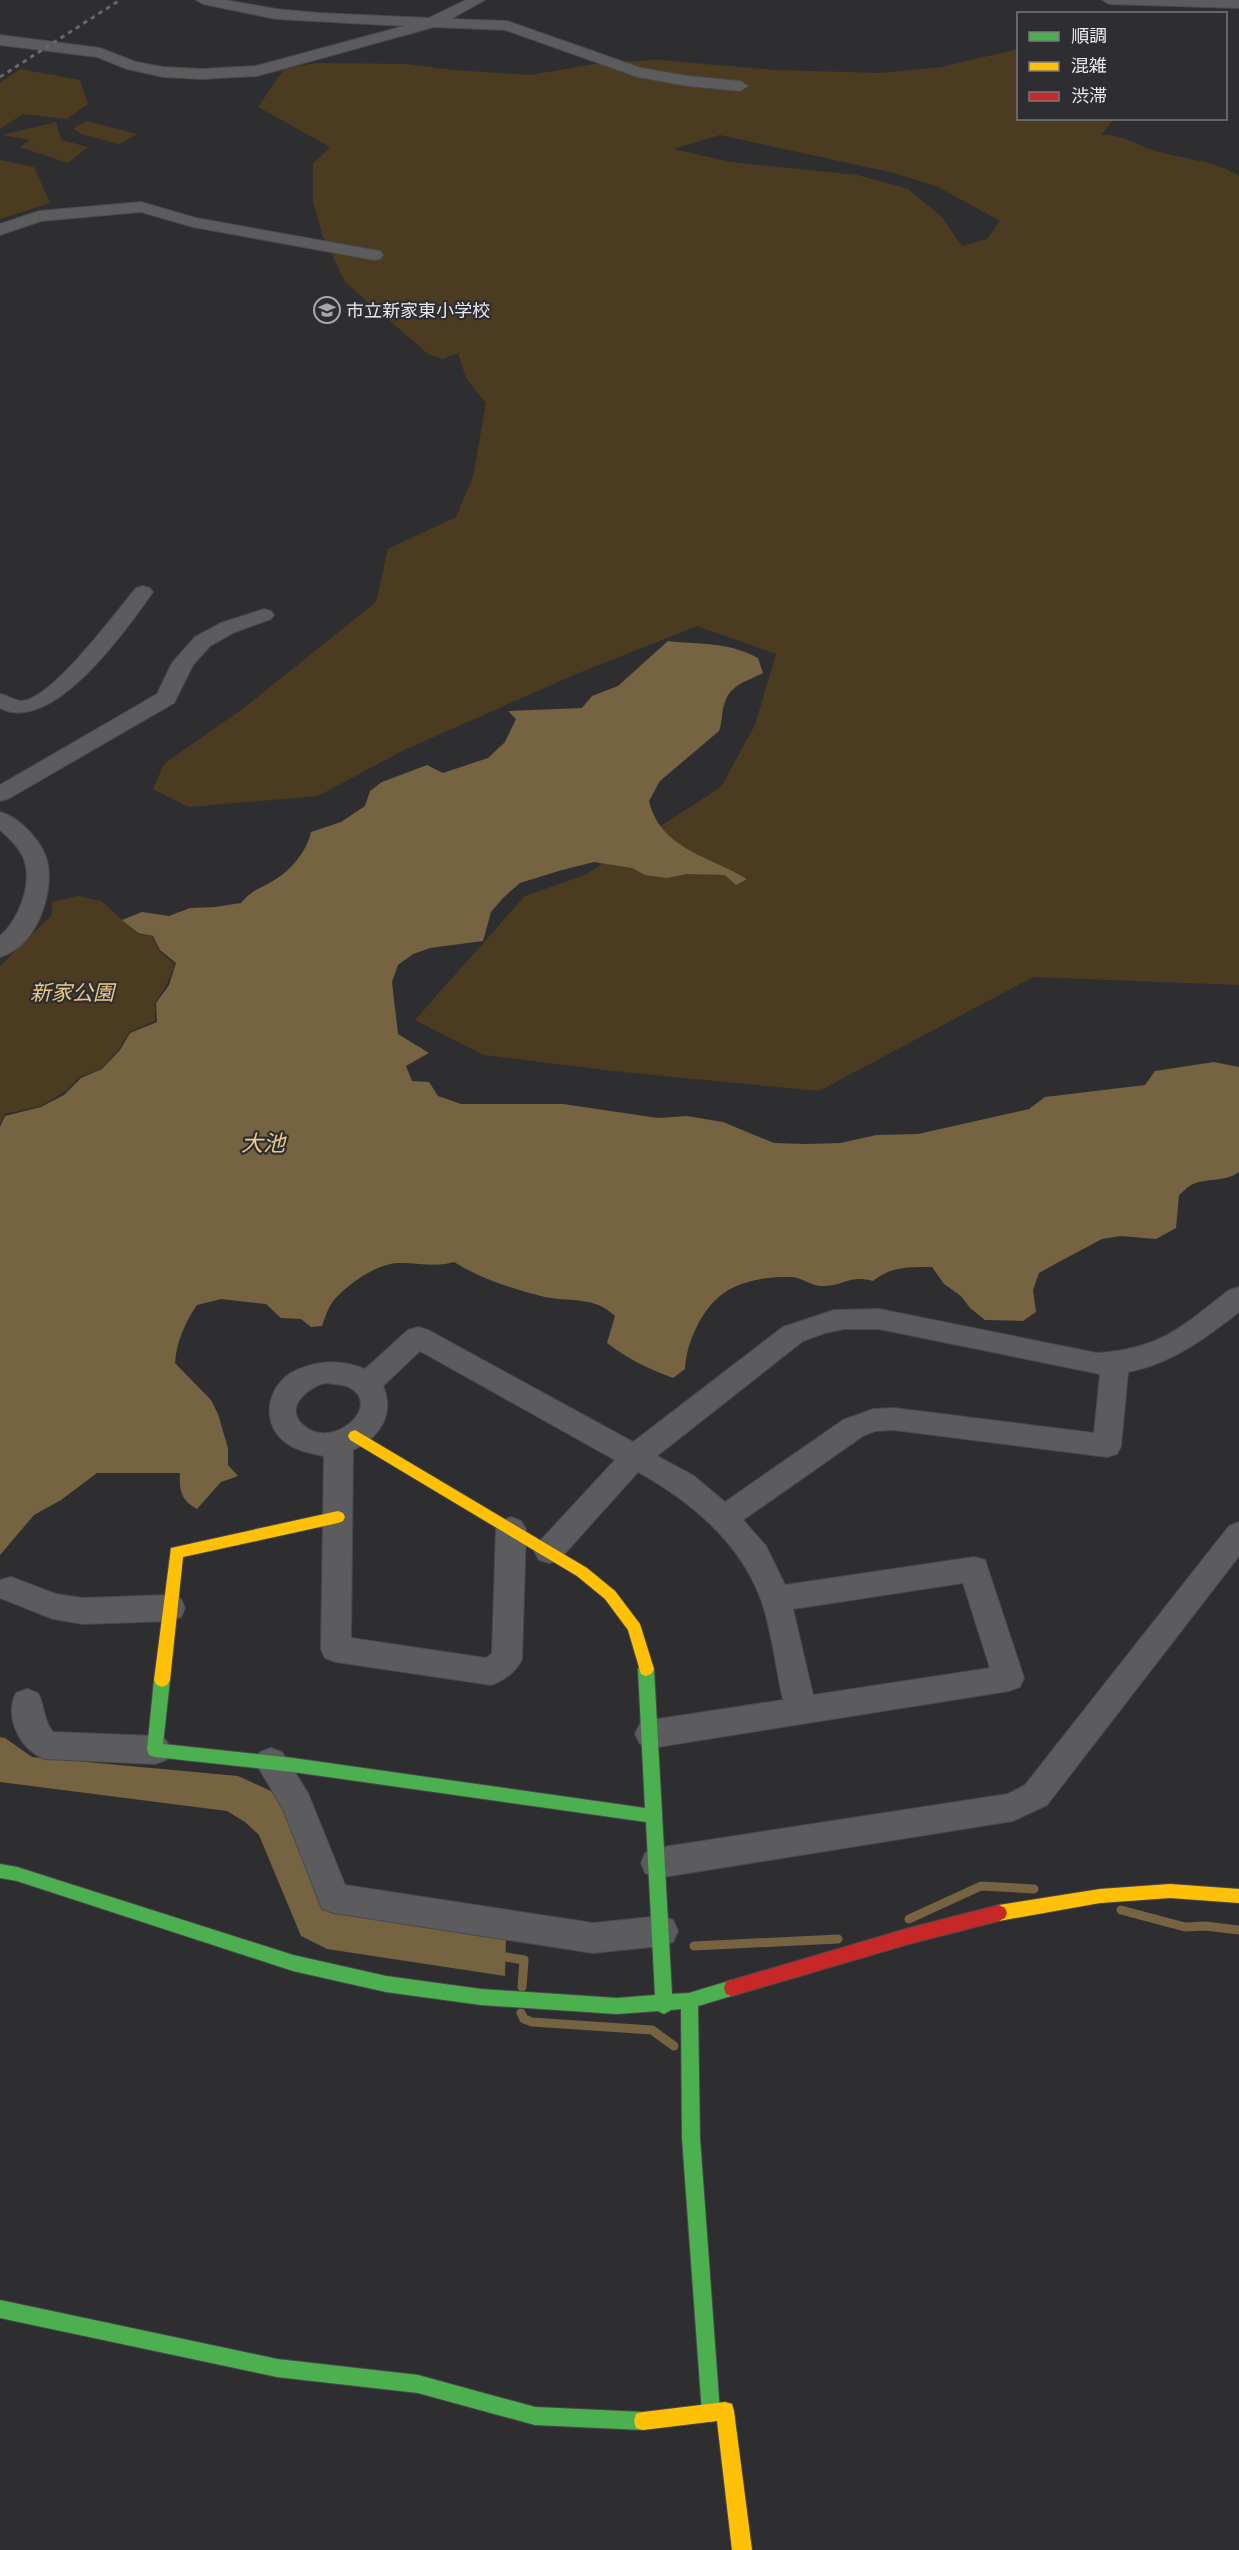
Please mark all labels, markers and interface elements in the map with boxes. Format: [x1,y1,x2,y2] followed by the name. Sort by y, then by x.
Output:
[1017,12,1227,120] legend
[1071,23,1107,47] text: 順調
[1071,53,1107,77] text: 混雑
[1071,83,1107,107] text: 渋滞
[312,295,342,325] school or university icon: 市立新家東小学校
[346,298,490,322] place label: 市立新家東小学校
[30,978,117,1006] park label: 新家公園
[241,1128,287,1157] water label: 大池

